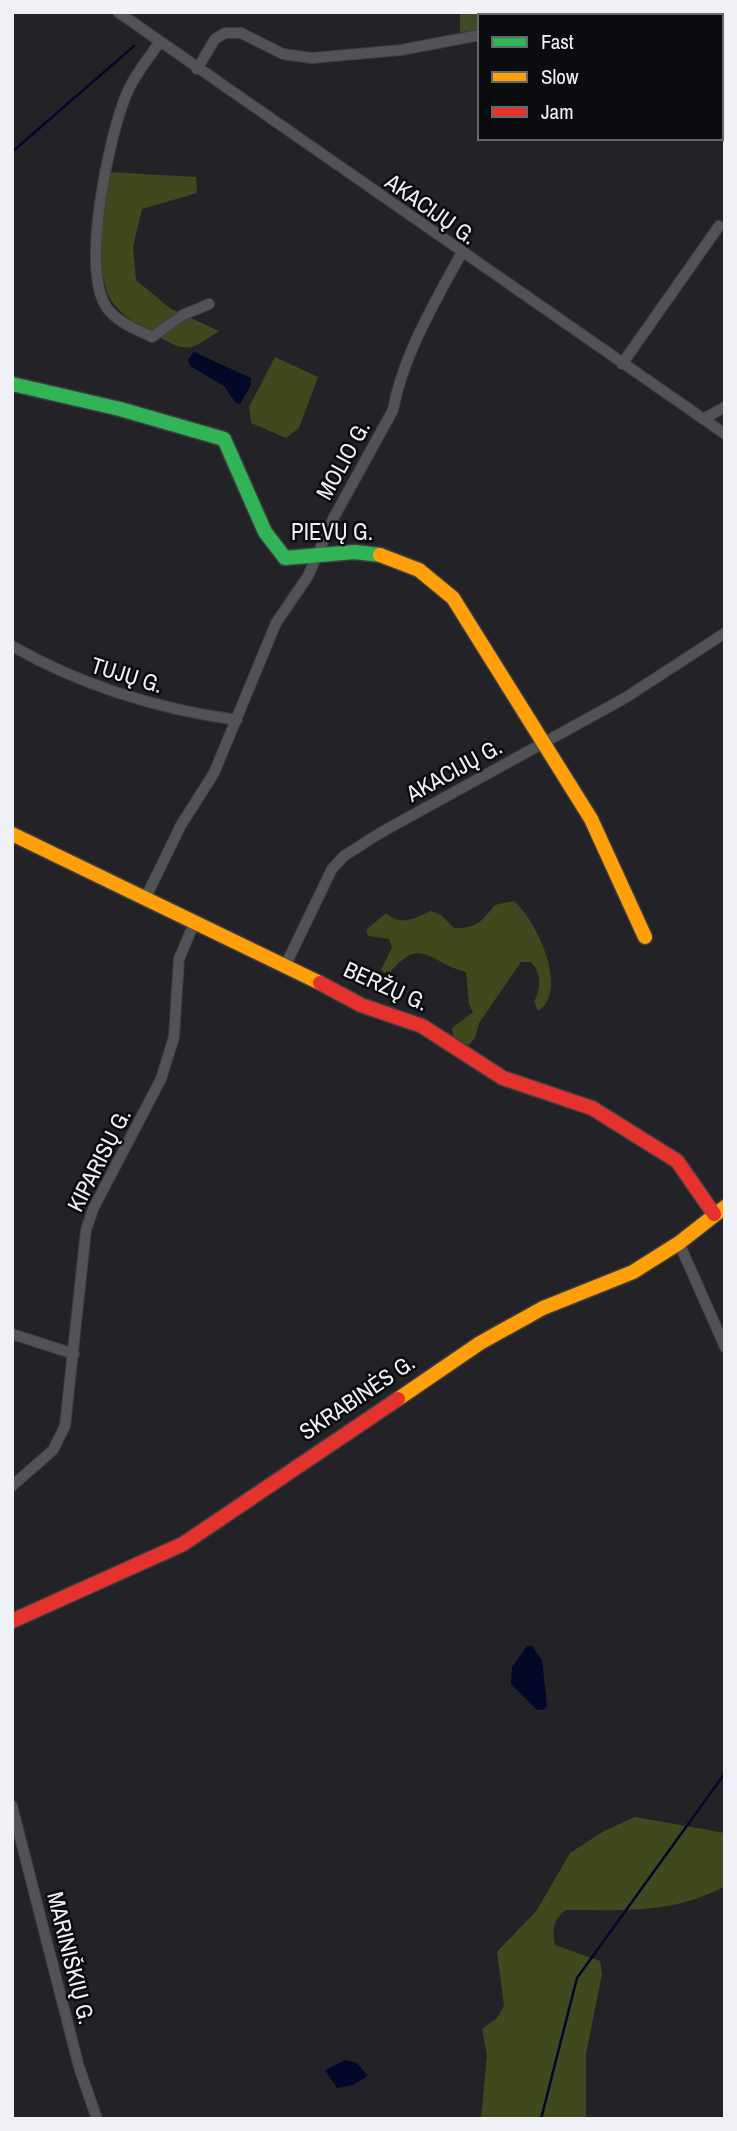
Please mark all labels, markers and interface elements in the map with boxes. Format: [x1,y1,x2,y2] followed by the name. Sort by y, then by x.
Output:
[478,14,723,140] legend
[541,27,574,56] text: Fast
[541,62,579,91] text: Slow
[541,97,574,126] text: Jam
[379,165,483,251] street label: AKACIJŲ G.
[308,415,377,505] street label: MOLIO G.
[291,516,373,547] street label: PIEVŲ G.
[88,649,167,700] street label: TUJŲ G.
[400,731,507,809] street label: AKACIJŲ G.
[339,953,433,1018] street label: BERŽŲ G.
[59,1103,138,1217] street label: KIPARISŲ G.
[293,1347,421,1447] street label: SKRABINĖS G.
[40,1889,103,2027] street label: MARINIŠKIŲ G.

